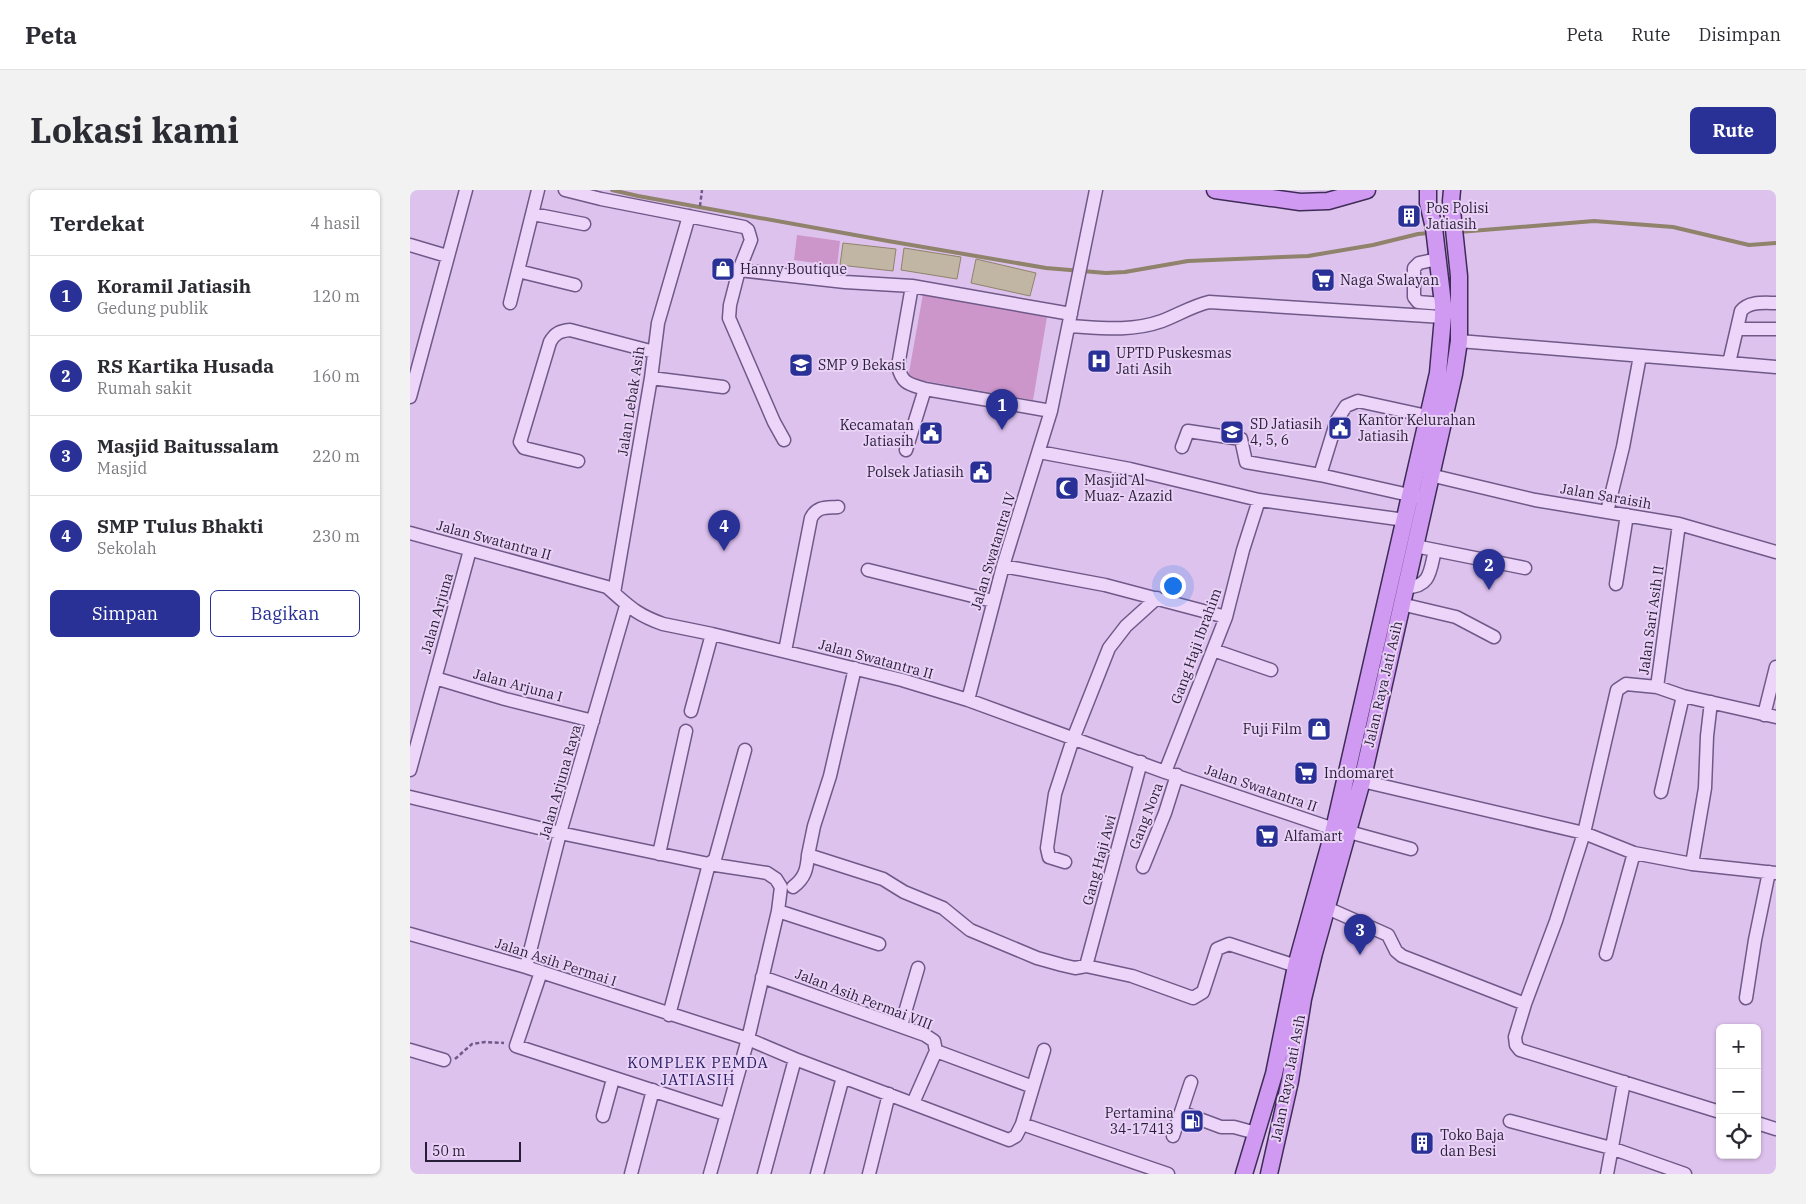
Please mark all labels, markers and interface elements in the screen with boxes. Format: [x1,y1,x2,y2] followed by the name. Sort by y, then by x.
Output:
[25,19,77,51] text: Peta
[1567,23,1603,46] text: Peta
[1631,23,1670,46] text: Rute
[1698,23,1781,46] text: Disimpan
[30,107,239,153] text: Lokasi kami
[1690,107,1776,154] button: Rute
[1426,199,1489,233] place label: Pos Polisi Jatiasih
[1396,203,1422,229] building icon: Pos Polisi Jatiasih
[50,209,144,237] text: Terdekat
[310,213,360,233] text: 4 hasil
[710,256,736,282] shop icon: Hanny Boutique
[740,260,847,278] place label: Hanny Boutique
[1310,267,1336,293] supermarket icon: Naga Swalayan
[1340,271,1439,289] place label: Naga Swalayan
[97,274,251,298] text: Koramil Jatiasih
[61,286,71,306] text: 1
[312,286,360,306] text: 120 m
[97,298,208,318] text: Gedung publik
[1116,344,1232,378] place label: UPTD Puskesmas Jati Asih
[613,345,649,457] street label: Jalan Lebak Asih
[1086,348,1112,374] hospital icon: UPTD Puskesmas Jati Asih
[788,352,814,378] school or university icon: SMP 9 Bekasi
[97,354,274,378] text: RS Kartika Husada
[818,356,906,374] place label: SMP 9 Bekasi
[61,366,71,386] text: 2
[312,366,360,386] text: 160 m
[97,378,192,398] text: Rumah sakit
[986,389,1018,430] pin: 1
[1358,411,1476,445] place label: Kantor Kelurahan Jatiasih
[1250,415,1322,449] place label: SD Jatiasih 4, 5, 6
[1327,415,1353,441] public building icon: Kantor Kelurahan Jatiasih
[840,416,914,450] place label: Kecamatan Jatiasih
[1219,419,1245,445] school or university icon: SD Jatiasih 4, 5, 6
[918,420,944,446] public building icon: Kecamatan Jatiasih
[97,434,279,458] text: Masjid Baitussalam
[61,446,71,466] text: 3
[312,446,360,466] text: 220 m
[97,458,147,478] text: Masjid
[968,459,994,485] public building icon: Polsek Jatiasih
[867,463,964,481] place label: Polsek Jatiasih
[1084,471,1173,505] place label: Masjid Al Muaz- Azazid
[1054,475,1080,501] mosque icon: Masjid Al Muaz- Azazid
[1559,479,1653,513] street label: Jalan Saraisih
[967,490,1019,612] street label: Jalan Swatantra IV
[708,510,740,551] pin: 4
[97,514,263,538] text: SMP Tulus Bhakti
[435,516,553,564] street label: Jalan Swatantra II
[61,526,71,546] text: 4
[312,526,360,546] text: 230 m
[97,538,157,558] text: Sekolah
[1473,549,1505,590] pin: 2
[1634,564,1668,676] street label: Jalan Sari Asih II
[417,570,457,656] street label: Jalan Arjuna
[1160,573,1186,599] your location
[1167,586,1225,706] street label: Gang Haji Ibrahim
[50,590,200,637] button: Simpan
[210,590,360,637] button: Bagikan
[1360,619,1406,749] street label: Jalan Raya Jati Asih
[817,635,935,683] street label: Jalan Swatantra II
[472,664,565,706] street label: Jalan Arjuna I
[1306,716,1332,742] shop icon: Fuji Film
[1243,720,1302,738] place label: Fuji Film
[535,722,585,841] street label: Jalan Arjuna Raya
[1202,760,1320,816] street label: Jalan Swatantra II
[1293,760,1319,786] supermarket icon: Indomaret
[1324,764,1394,782] place label: Indomaret
[1125,780,1167,852] street label: Gang Nora
[1078,813,1120,907] street label: Gang Haji Awi
[1254,823,1280,849] supermarket icon: Alfamart
[1284,827,1342,845] place label: Alfamart
[1344,914,1376,955] pin: 3
[493,934,619,990] street label: Jalan Asih Permai I
[793,965,935,1034] street label: Jalan Asih Permai VIII
[1267,1013,1309,1143] street label: Jalan Raya Jati Asih
[1716,1024,1761,1159] map controls
[1716,1024,1761,1069] button: +
[627,1053,769,1089] district label: KOMPLEK PEMDA JATIASIH
[1716,1069,1761,1114] button: −
[1105,1104,1174,1138] place label: Pertamina 34-17413
[1179,1108,1205,1134] fuel station icon: Pertamina 34-17413
[1716,1114,1761,1159] button: locate
[1440,1126,1505,1160] place label: Toko Baja dan Besi
[1409,1130,1435,1156] building icon: Toko Baja dan Besi
[425,1139,521,1162] scale bar
[432,1142,465,1160] text: 50 m

